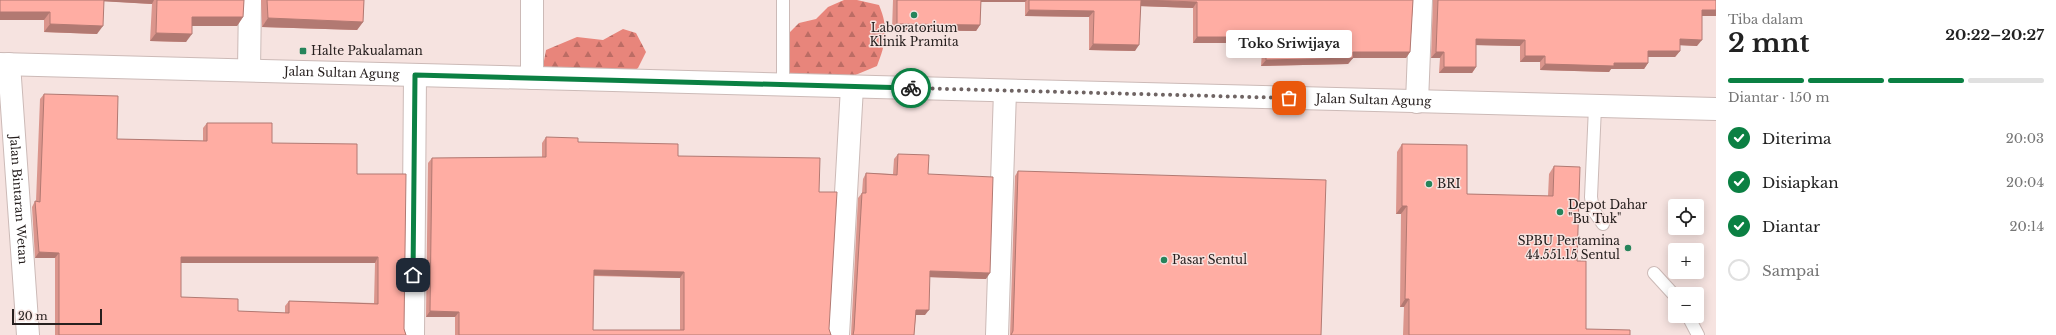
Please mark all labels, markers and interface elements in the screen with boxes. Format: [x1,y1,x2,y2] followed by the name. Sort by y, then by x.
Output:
[909,10,919,20] marker: Laboratorium Klinik Pramita
[1728,11,1803,28] text: Tiba dalam
[869,20,959,49] place label: Laboratorium Klinik Pramita
[1945,25,2044,44] text: 20:22–20:27
[1728,27,1809,59] text: 2 mnt
[1226,30,1352,58] callout: Toko Sriwijaya
[1238,35,1340,52] text: Toko Sriwijaya
[311,43,423,58] place label: Halte Pakualaman
[298,46,308,56] marker: Halte Pakualaman
[282,63,401,81] street label: Jalan Sultan Agung
[891,68,931,108] courier
[900,77,922,99] icon: bike
[1272,81,1306,115] pin
[1278,87,1300,109] icon: bag
[1728,89,1829,106] text: Diantar · 150 m
[1314,90,1432,109] street label: Jalan Sultan Agung
[1728,127,1750,149] icon: check
[1762,129,1831,148] text: Diterima
[2006,130,2044,147] text: 20:03
[7,133,31,265] street label: Jalan Bintaran Wetan
[1728,171,1750,193] icon: check
[1762,173,1839,192] text: Disiapkan
[2006,174,2044,191] text: 20:04
[1437,176,1461,191] place label: BRI
[1424,179,1434,189] marker: BRI
[1568,197,1648,226] place label: Depot Dahar "Bu Tuk"
[1668,199,1704,323] map controls
[1668,199,1704,235] button: locate
[1555,207,1565,217] marker: Depot Dahar "Bu Tuk"
[1728,215,1750,237] icon: check
[1762,217,1820,236] text: Diantar
[2010,218,2044,235] text: 20:14
[1518,233,1620,262] place label: SPBU Pertamina 44.551.15 Sentul
[1623,243,1633,253] marker: SPBU Pertamina 44.551.15 Sentul
[1668,243,1704,279] button: +
[1172,252,1247,267] place label: Pasar Sentul
[1159,255,1169,265] marker: Pasar Sentul
[396,258,430,292] pin
[1762,261,1820,280] text: Sampai
[402,264,424,286] icon: home
[1668,287,1704,323] button: −
[12,307,102,326] scale bar
[18,309,48,323] text: 20 m

